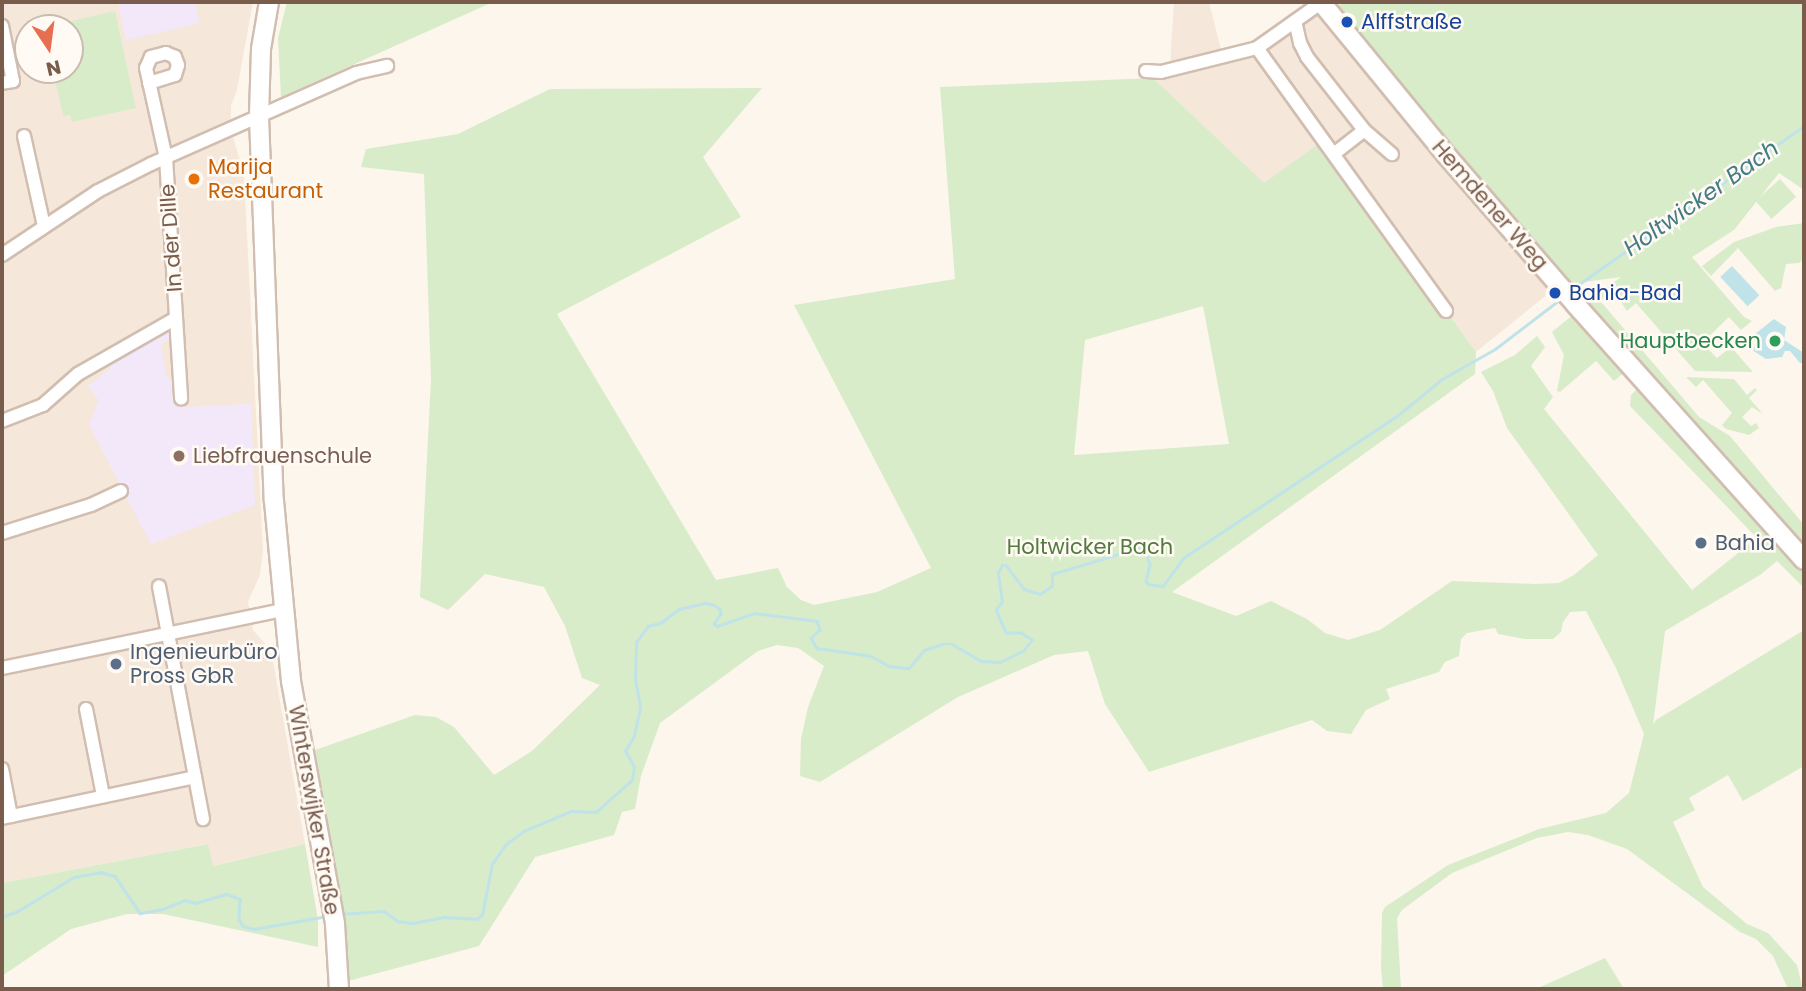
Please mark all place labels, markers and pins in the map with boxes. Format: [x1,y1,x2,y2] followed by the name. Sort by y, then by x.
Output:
[1361,9,1462,35] place label: Alffstraße
[1339,14,1355,30] marker: Alffstraße
[208,154,323,204] place label: Marija Restaurant
[186,171,202,187] marker: Marija Restaurant
[1569,280,1682,306] place label: Bahia-Bad
[1547,285,1563,301] marker: Bahia-Bad
[1620,328,1761,354] place label: Hauptbecken
[1767,333,1783,349] marker: Hauptbecken
[193,443,372,469] place label: Liebfrauenschule
[171,448,187,464] marker: Liebfrauenschule
[1715,530,1775,556] place label: Bahia
[1693,535,1709,551] marker: Bahia
[130,639,278,689] place label: Ingenieurbüro Pross GbR
[108,656,124,672] marker: Ingenieurbüro Pross GbR

